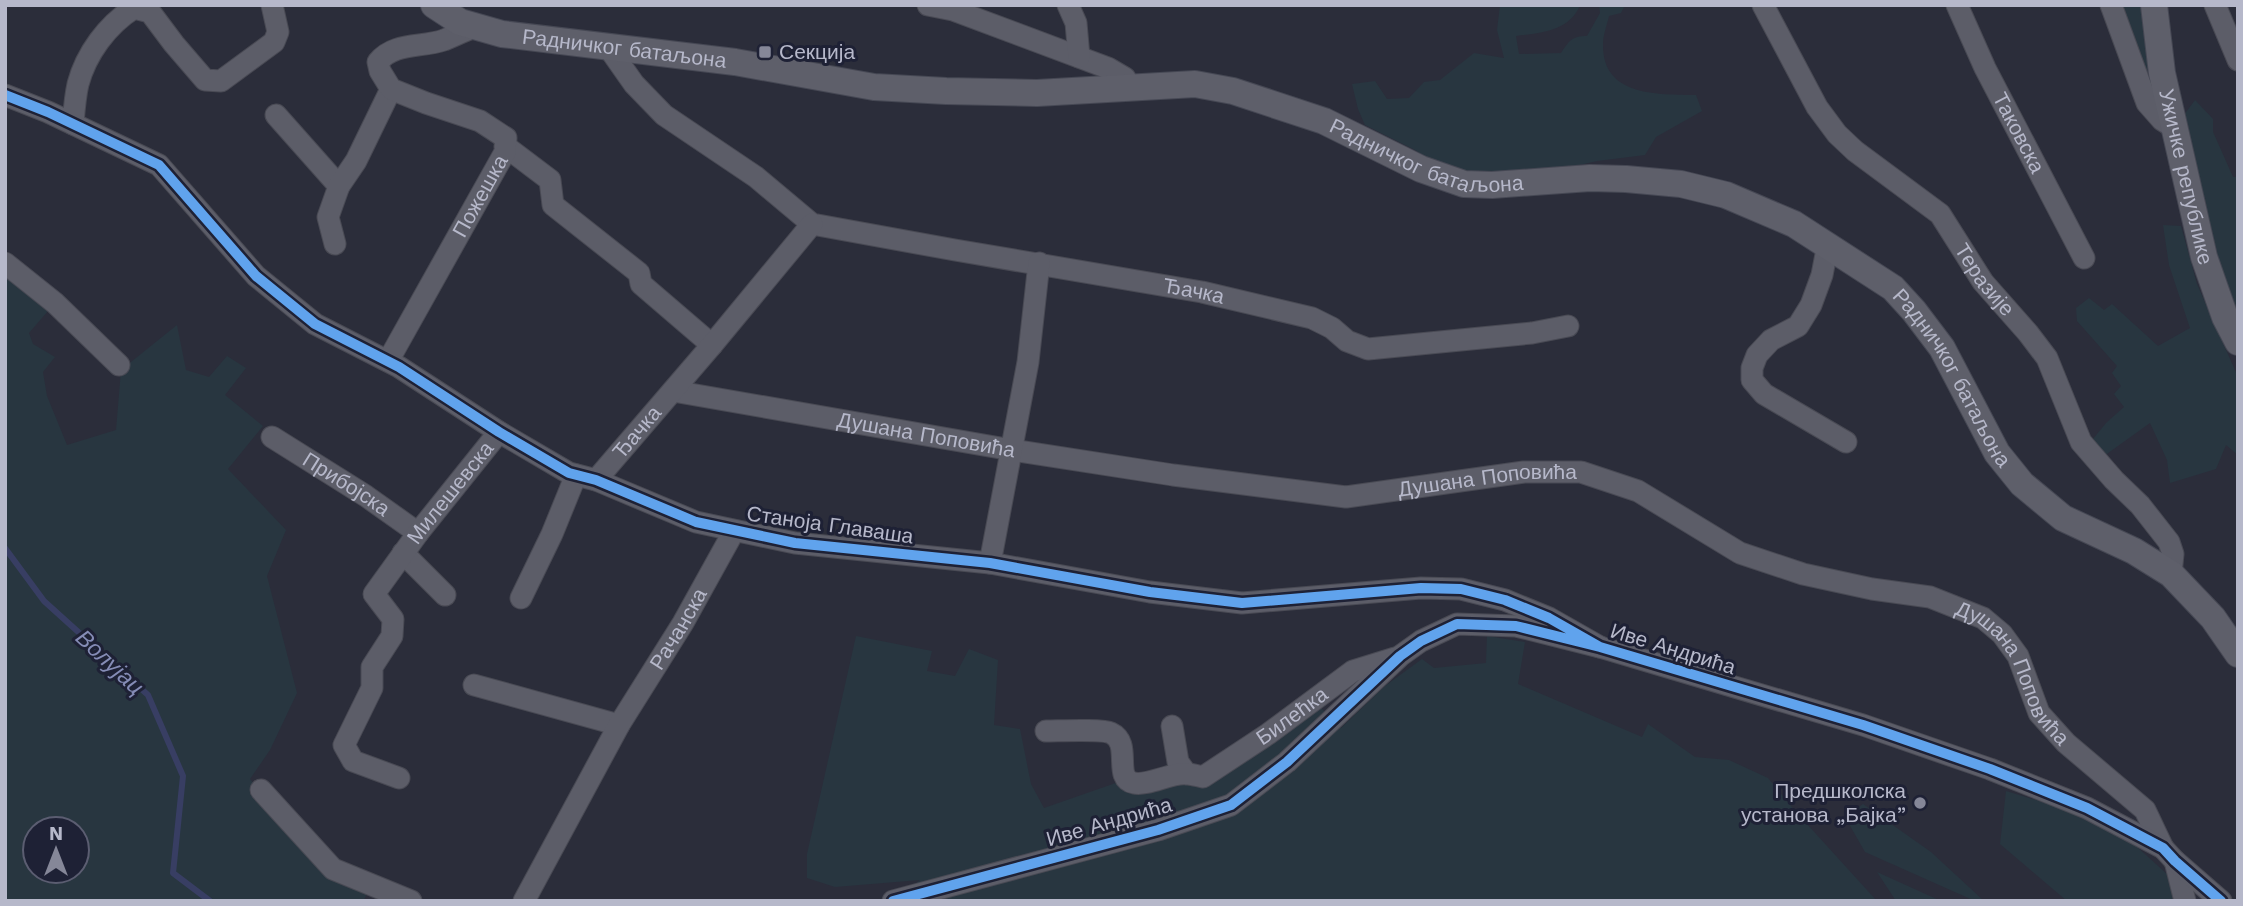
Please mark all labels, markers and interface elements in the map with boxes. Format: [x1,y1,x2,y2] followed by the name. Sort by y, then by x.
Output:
[521,24,728,73] street label: Радничког батаљона
[779,39,855,64] place label: Секција
[757,44,773,60] marker: Секција
[2154,87,2219,268] street label: Ужичке републике
[1988,88,2051,177] street label: Таковска
[1326,113,1524,197] street label: Радничког батаљона
[447,150,513,241] street label: Пожешка
[1950,239,2020,321] street label: Теразије
[1161,273,1227,309] street label: Ђачка
[1888,283,2017,472] street label: Радничког батаљона
[607,400,666,463] street label: Ђачка
[835,407,1018,462] street label: Душана Поповића
[401,436,499,549] street label: Милешевска
[298,447,395,521] street label: Прибојска
[1396,459,1577,502] street label: Душана Поповића
[745,500,915,549] street label: Станоја Главаша
[644,583,712,674] street label: Рачанска
[1952,595,2075,750] street label: Душана Поповића
[1608,618,1739,679] street label: Иве Андрића
[70,624,149,701] water label: Волујац
[1251,681,1333,750] street label: Билећка
[1741,778,1906,827] place label: Предшколска установа „Бајка”
[1043,792,1175,851] street label: Иве Андрића
[1912,795,1928,811] marker: Предшколска установа „Бајка”
[21,815,91,885] north arrow
[49,822,63,845] text: N

